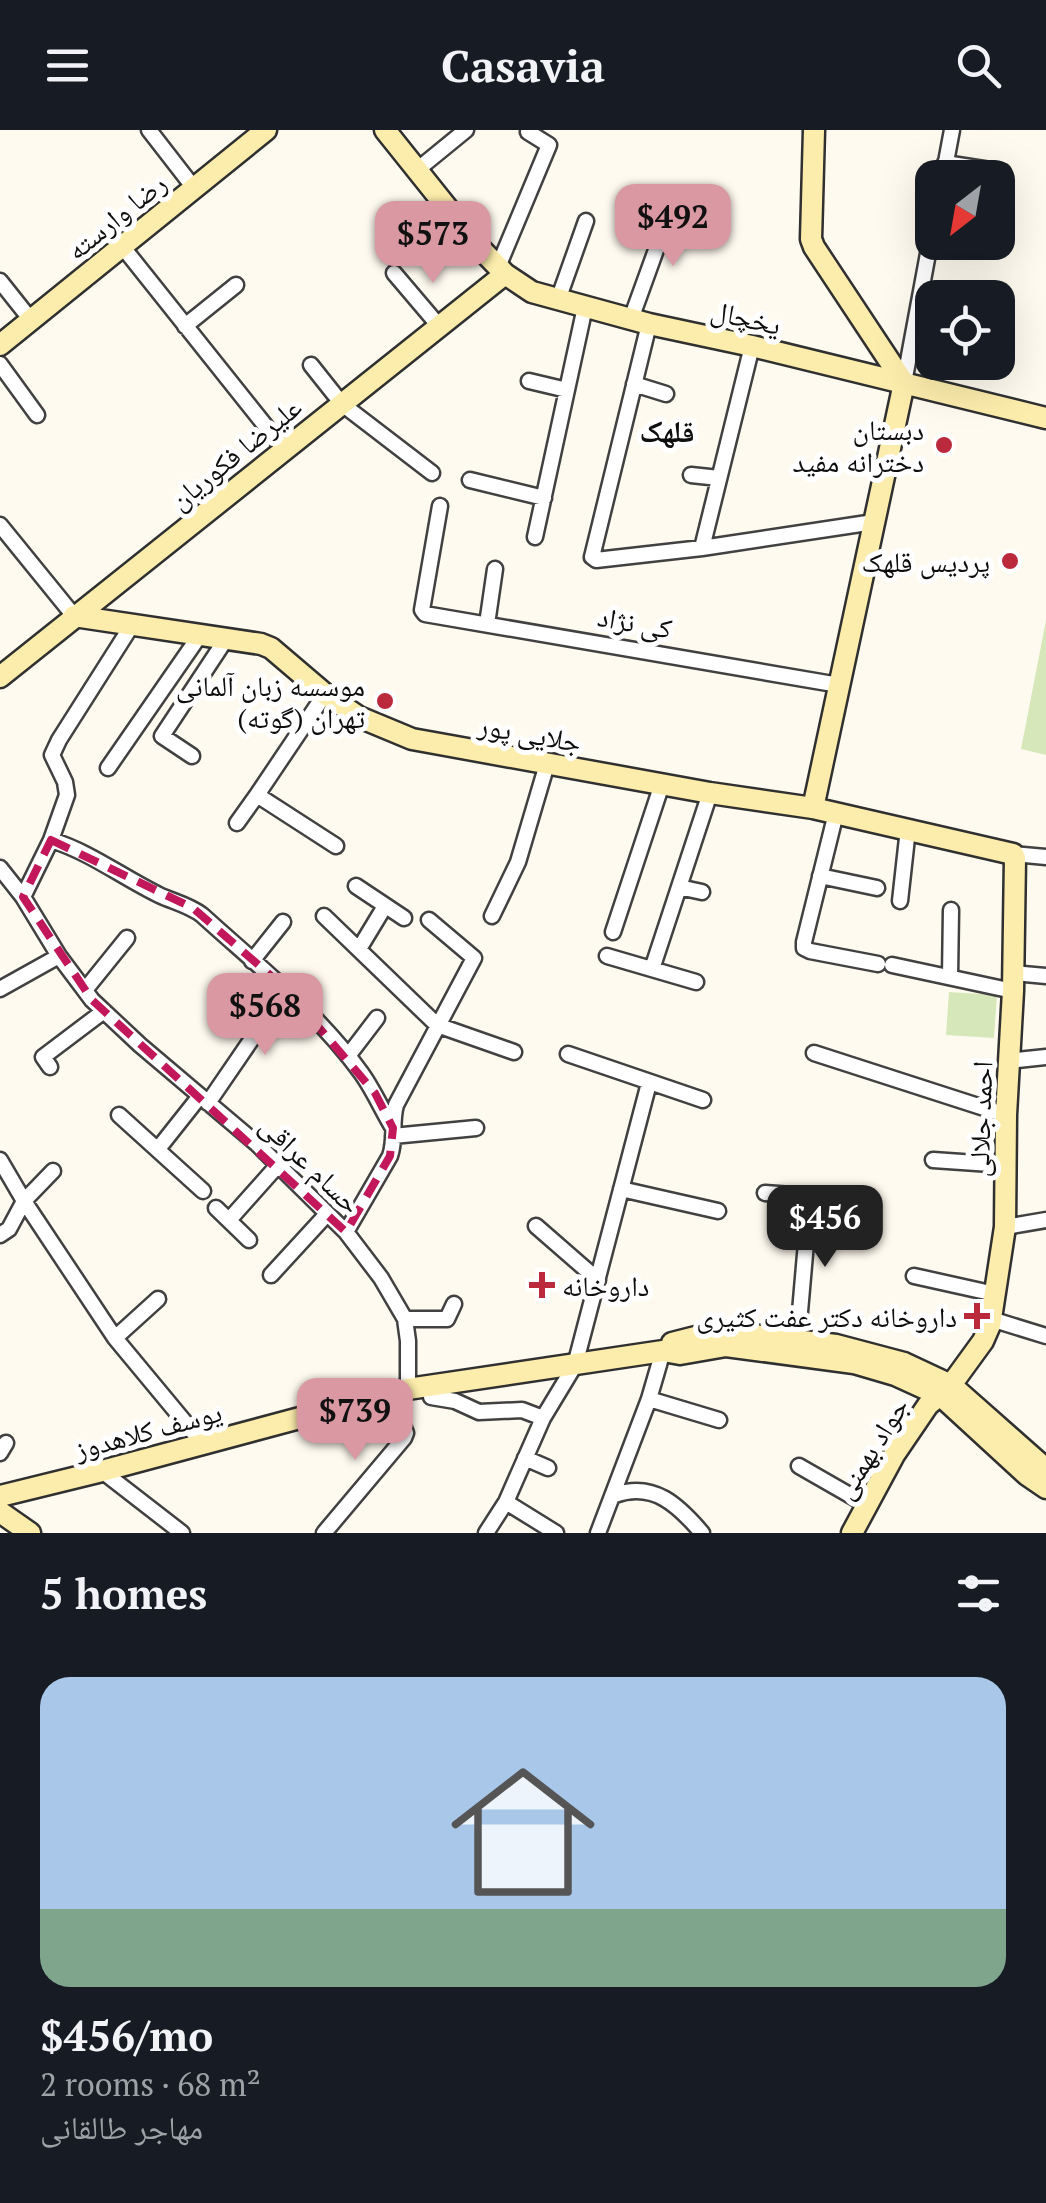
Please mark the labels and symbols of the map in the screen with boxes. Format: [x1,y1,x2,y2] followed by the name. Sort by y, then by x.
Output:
[915,160,1015,260] north arrow
[58,164,174,268] street label: رضا وارسته
[614,184,732,269] pin: $492
[374,201,492,286] pin: $573
[707,291,785,343] street label: یخچال
[161,388,309,518] street label: علیرضا فکوریان
[639,411,695,451] district label: قلهک
[792,411,924,480] place label: دبستان دخترانه مفید
[933,434,955,456] marker: دبستان دخترانه مفید
[862,543,990,580] place label: پردیس قلهک
[999,550,1021,572] marker: پردیس قلهک
[595,597,675,647] street label: کی نژاد
[176,667,365,736] place label: موسسه زبان آلمانی تهران (گوته)
[374,690,396,712] marker: موسسه زبان آلمانی تهران (گوته)
[475,706,584,760] street label: جلایی پور
[206,973,324,1058] pin: $568
[959,1060,1001,1178] street label: احمد جلالی
[252,1107,370,1222] street label: حسام عراقی
[766,1185,884,1270] pin: $456
[562,1267,649,1304] place label: داروخانه
[531,1274,553,1296] marker: داروخانه
[696,1298,957,1335] place label: داروخانه دکتر عفت کثیری
[966,1305,988,1327] marker: داروخانه دکتر عفت کثیری
[296,1378,414,1463] pin: $739
[825,1390,917,1506] street label: جواد بهمنی
[69,1393,226,1468] street label: یوسف کلاهدوز

